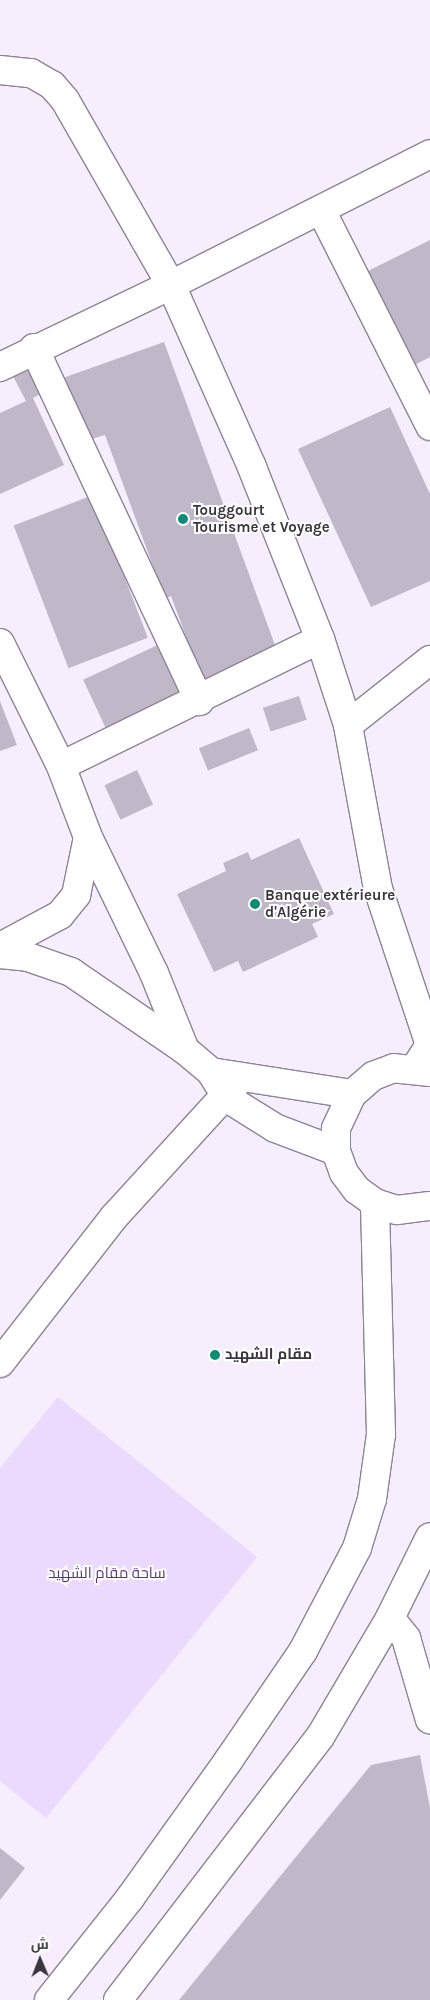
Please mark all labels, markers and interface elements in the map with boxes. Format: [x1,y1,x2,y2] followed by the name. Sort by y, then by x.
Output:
[193,501,330,536] place label: Touggourt Tourisme et Voyage
[177,513,189,525] marker: Touggourt Tourisme et Voyage
[265,886,395,921] place label: Banque extérieure d'Algérie
[249,898,261,910] marker: Banque extérieure d'Algérie
[225,1346,312,1364] place label: مقام الشهيد
[209,1349,221,1361] marker: مقام الشهيد
[48,1565,166,1583] park label: ساحة مقام الشهيد
[15,1935,65,1985] north arrow
[31,1936,49,1953] text: ش

